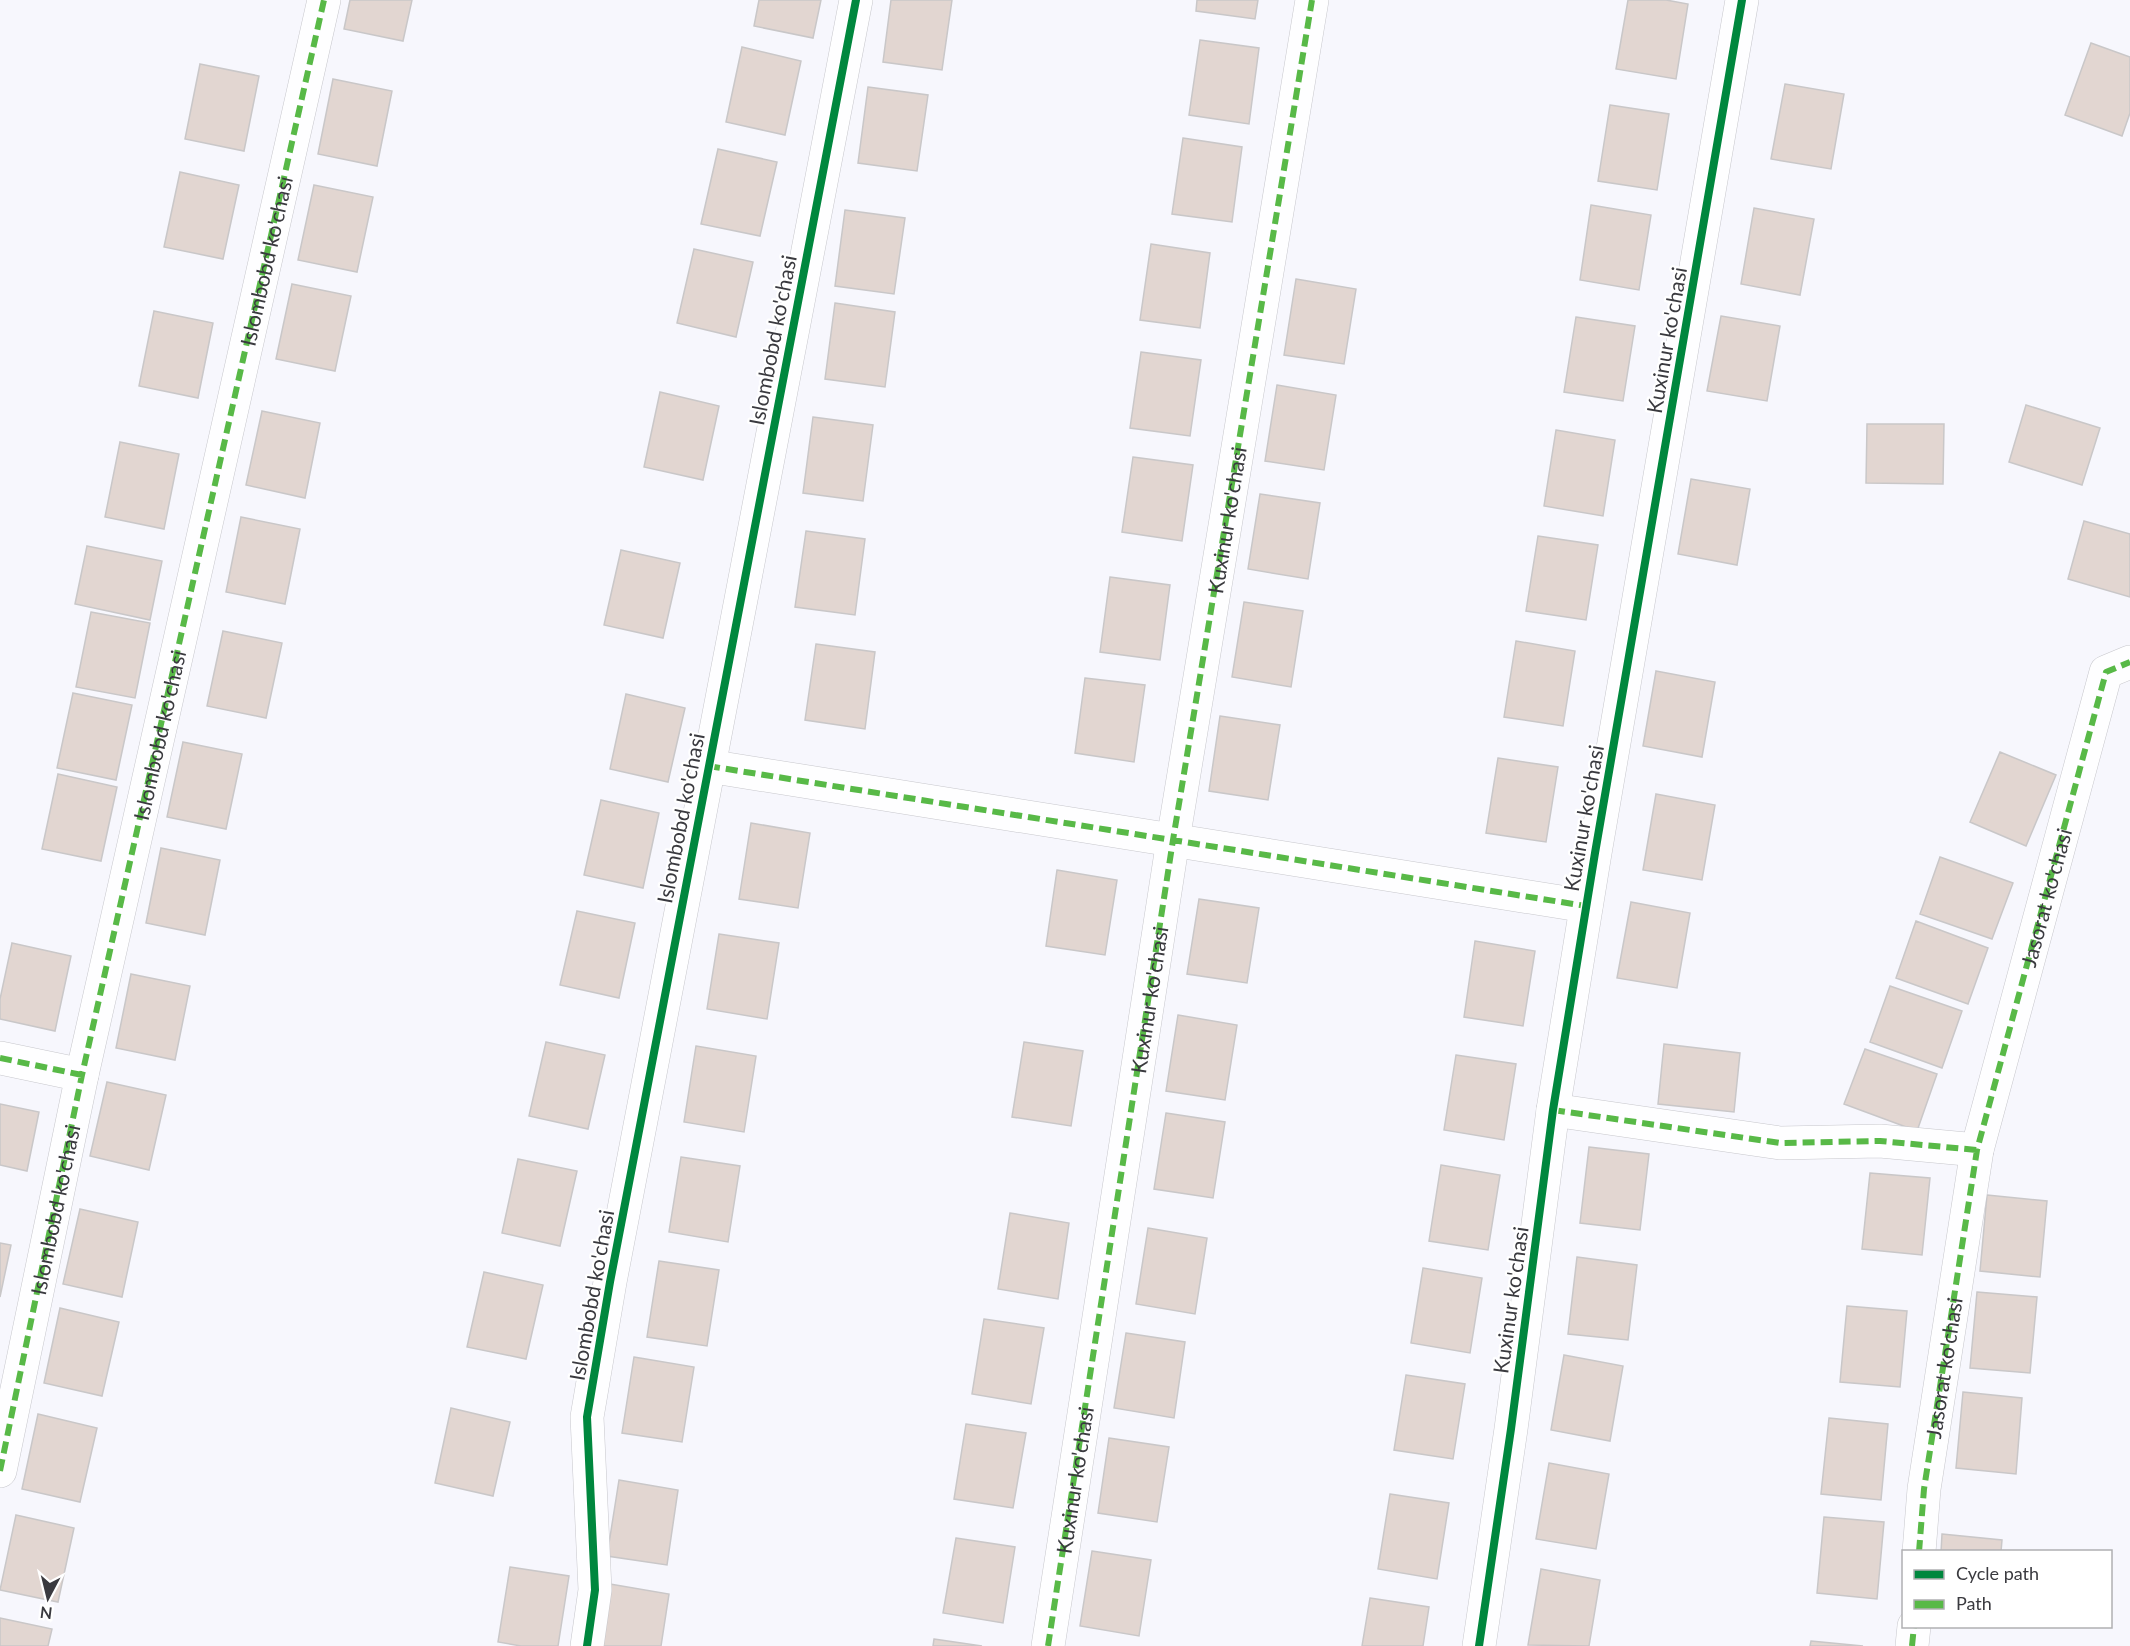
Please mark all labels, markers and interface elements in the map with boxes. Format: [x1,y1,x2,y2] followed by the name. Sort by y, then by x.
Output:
[234,174,297,348] street label: Islombobd ko'chasi
[743,253,801,427] street label: Islombobd ko'chasi
[1641,265,1691,415] street label: Kuxinur ko'chasi
[1202,445,1250,595] street label: Kuxinur ko'chasi
[127,648,190,822] street label: Islombobd ko'chasi
[651,731,709,905] street label: Islombobd ko'chasi
[1558,743,1608,893] street label: Kuxinur ko'chasi
[2015,825,2076,969] street label: Jasorat ko'chasi
[1125,924,1172,1075] street label: Kuxinur ko'chasi
[24,1122,84,1297] street label: Islombobd ko'chasi
[564,1208,618,1382] street label: Islombobd ko'chasi
[1487,1225,1533,1375] street label: Kuxinur ko'chasi
[1920,1295,1966,1440] street label: Jasorat ko'chasi
[1050,1405,1097,1555] street label: Kuxinur ko'chasi
[1902,1550,2112,1628] legend
[1956,1562,2039,1584] text: Cycle path
[18,1568,78,1628] north arrow
[1956,1592,1992,1614] text: Path
[39,1603,53,1624] text: N

